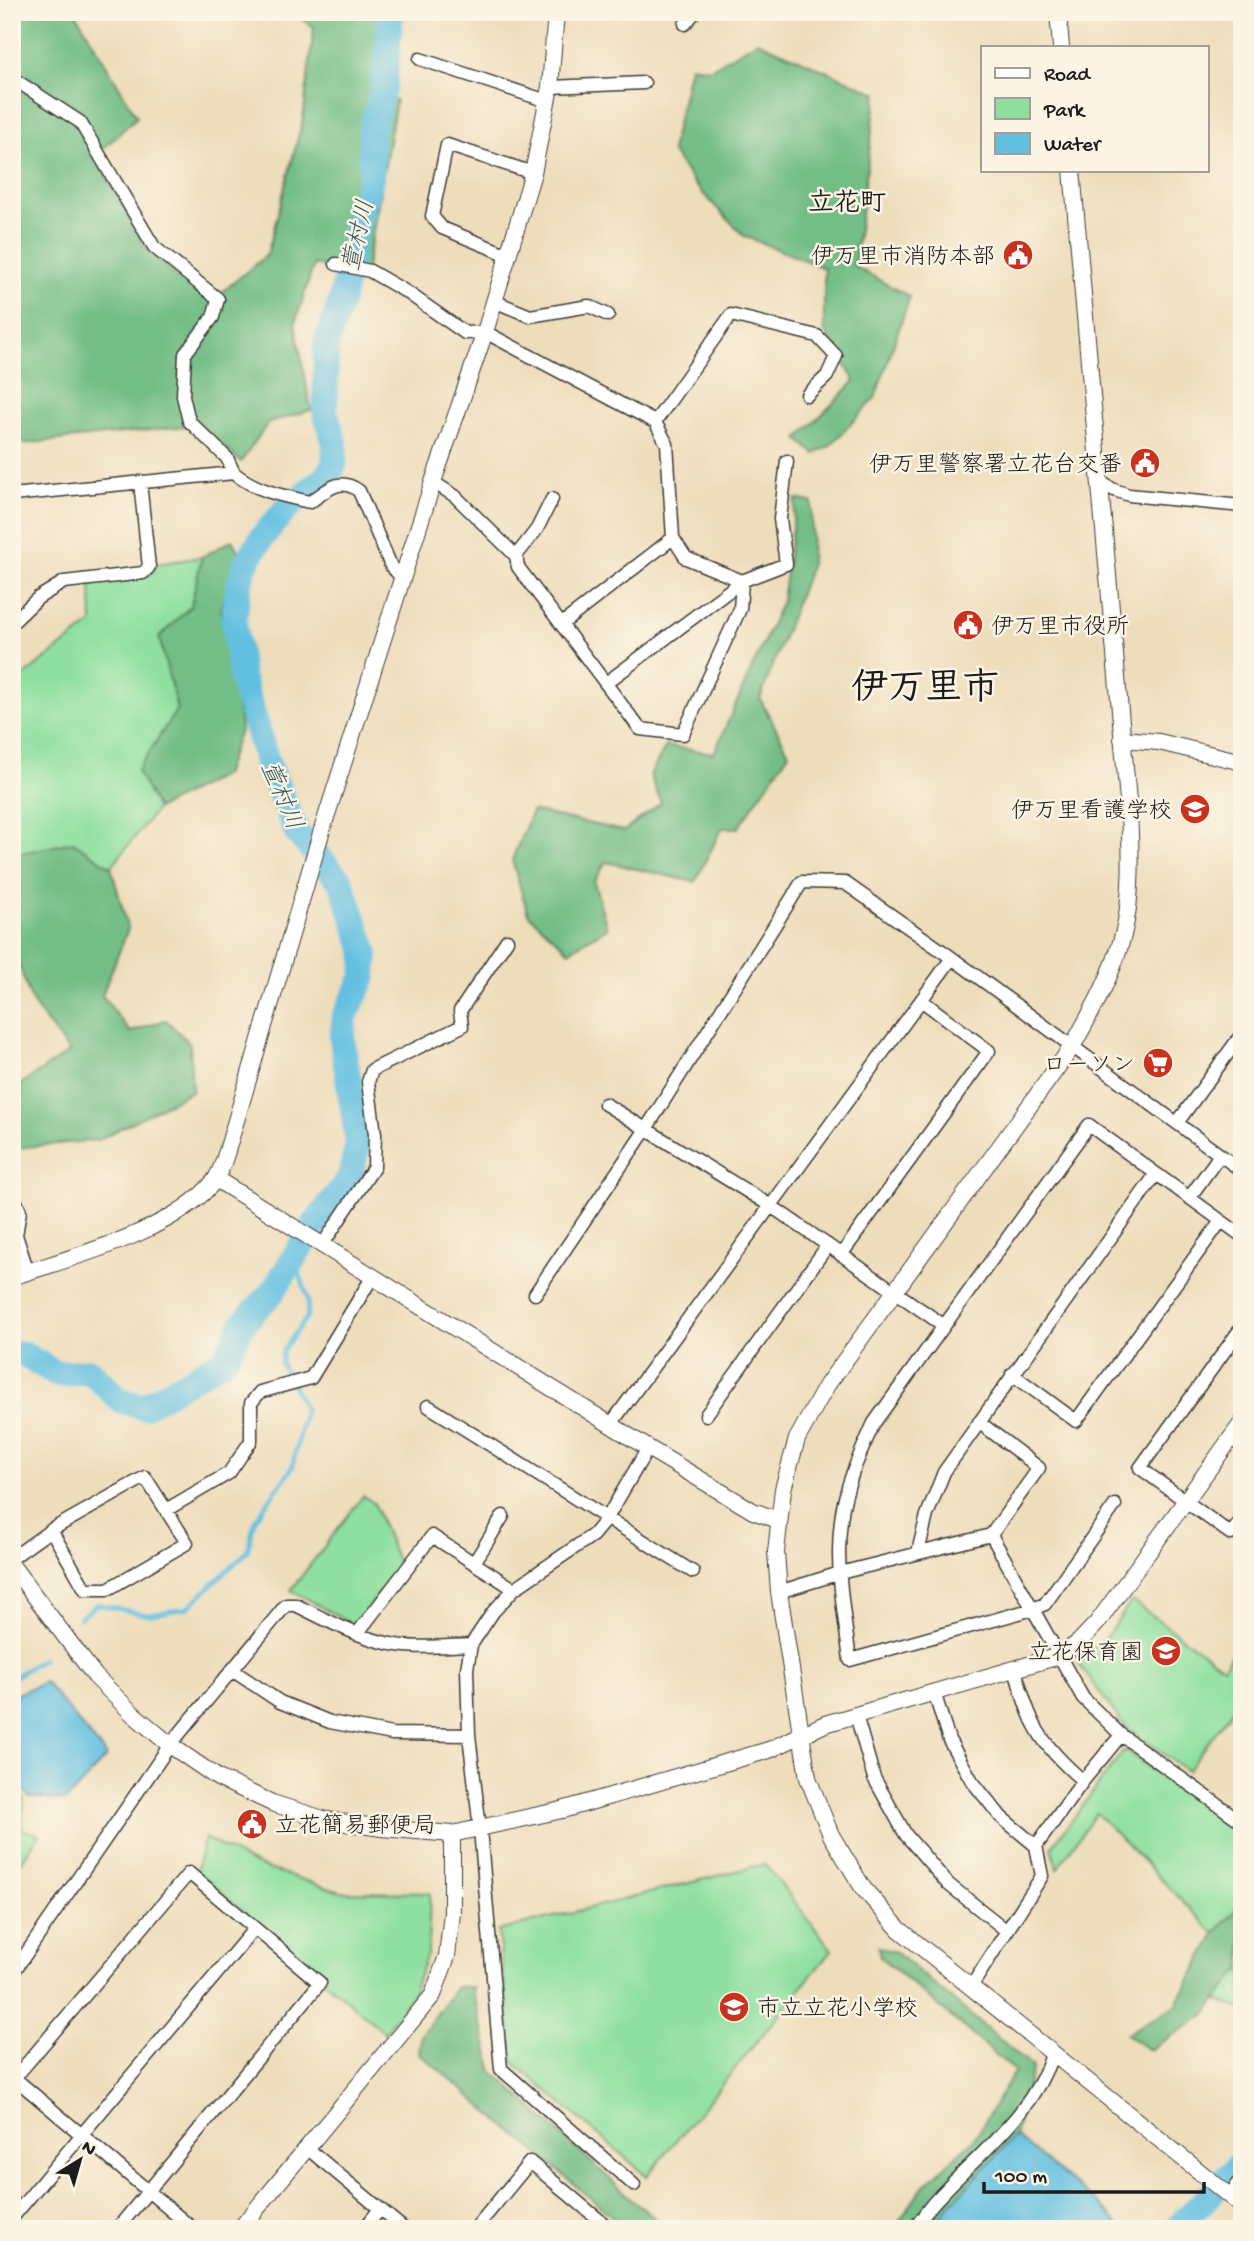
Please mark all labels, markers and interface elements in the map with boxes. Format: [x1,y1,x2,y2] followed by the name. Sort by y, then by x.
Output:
[981,46,1208,172] legend
[1044,64,1092,89] text: Road
[1043,100,1087,125] text: Park
[1044,134,1102,159] text: Water
[808,189,886,221] district label: 立花町
[337,197,383,274] water label: 萱村川
[1001,238,1035,272] public building icon: 伊万里市消防本部
[811,244,995,272] place label: 伊万里市消防本部
[1128,446,1162,480] public building icon: 伊万里警察署立花台交番
[869,452,1122,480] place label: 伊万里警察署立花台交番
[951,608,985,642] public building icon: 伊万里市役所
[991,614,1129,642] place label: 伊万里市役所
[851,667,999,713] district label: 伊万里市
[252,757,308,835] water label: 萱村川
[1178,792,1212,826] school or university icon: 伊万里看護学校
[1011,798,1172,826] place label: 伊万里看護学校
[1141,1046,1175,1080] supermarket icon: ローソン
[1043,1053,1135,1080] place label: ローソン
[1149,1634,1183,1668] school or university icon: 立花保育園
[1028,1640,1143,1668] place label: 立花保育園
[235,1807,269,1841] public building icon: 立花簡易郵便局
[275,1813,436,1841] place label: 立花簡易郵便局
[717,1990,751,2024] school or university icon: 市立立花小学校
[757,1996,918,2024] place label: 市立立花小学校
[46,2126,116,2196] north arrow
[76,2136,100,2162] text: N
[984,2150,1205,2194] scale bar
[994,2166,1047,2191] text: 100 m

